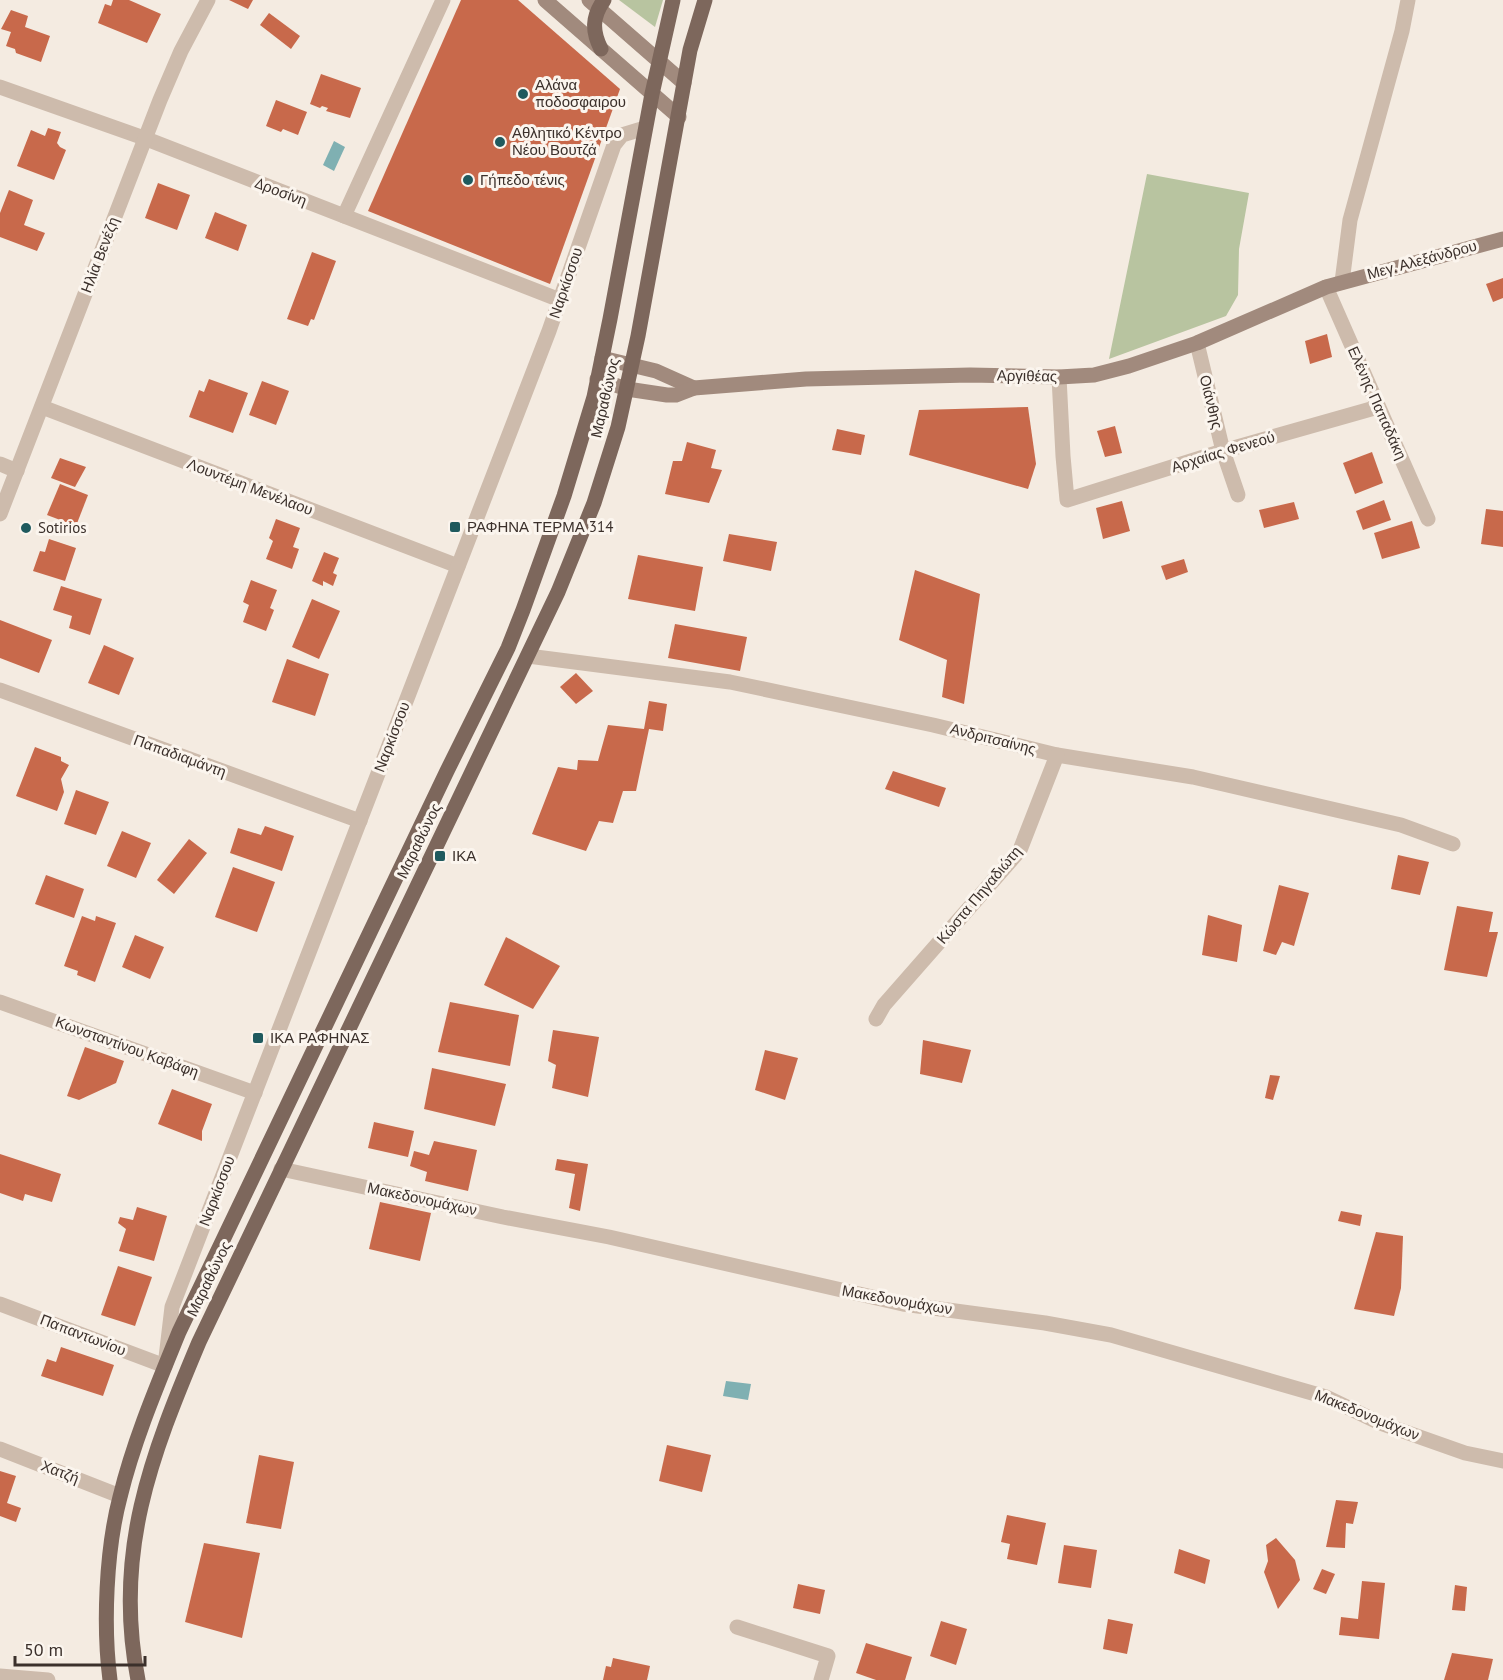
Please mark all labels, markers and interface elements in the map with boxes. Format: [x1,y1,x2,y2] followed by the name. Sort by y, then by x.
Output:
[535,75,626,111] place label: Αλάνα ποδοσφαιρου
[516,87,530,101] marker: Αλάνα ποδοσφαιρου
[512,123,622,159] place label: Αθλητικό Κέντρο Νέου Βουτζά
[493,135,507,149] marker: Αθλητικό Κέντρο Νέου Βουτζά
[480,170,565,189] place label: Γήπεδο τένις
[253,173,310,210] street label: Δροσίνη
[461,173,475,187] marker: Γήπεδο τένις
[76,214,123,296] street label: Ηλία Βενέζη
[1365,236,1479,283] street label: Μεγ. Αλεξάνδρου
[545,245,587,321] street label: Ναρκίσσου
[1344,343,1411,463] street label: Ελένης Παπαδάκη
[586,356,623,440] street label: Μαραθώνος
[997,365,1057,386] street label: Αργιθέας
[1196,373,1227,431] street label: Οιάνθης
[1169,427,1277,476] street label: Αρχαίας Φενεού
[185,454,316,519] street label: Λουντέμη Μενέλαου
[467,517,613,536] place label: ΡΑΦΗΝΑ ΤΕΡΜΑ 314
[38,518,87,537] place label: Sotirios
[448,520,462,534] marker: ΡΑΦΗΝΑ ΤΕΡΜΑ 314
[19,521,33,535] marker: Sotirios
[369,699,414,775] street label: Ναρκίσσου
[948,719,1038,758] street label: Ανδριτσαίνης
[131,730,229,781] street label: Παπαδιαμάντη
[392,800,445,882] street label: Μαραθώνος
[932,842,1025,948] street label: Κώστα Πηγαδιώτη
[452,846,476,865] place label: ΙΚΑ
[433,849,447,863] marker: ΙΚΑ
[53,1012,202,1081] street label: Κωνσταντίνου Καβάφη
[270,1028,370,1047] place label: ΙΚΑ ΡΑΦΗΝΑΣ
[251,1031,265,1045] marker: ΙΚΑ ΡΑΦΗΝΑΣ
[194,1153,239,1229] street label: Ναρκίσσου
[366,1178,479,1219] street label: Μακεδονομάχων
[182,1238,235,1320] street label: Μαραθώνος
[841,1280,954,1319] street label: Μακεδονομάχων
[38,1309,129,1360] street label: Παπαντωνίου
[1312,1385,1422,1444] street label: Μακεδονομάχων
[39,1456,82,1487] street label: Χατζή
[15,1629,146,1667] scale bar
[24,1638,63,1661] text: 50 m

